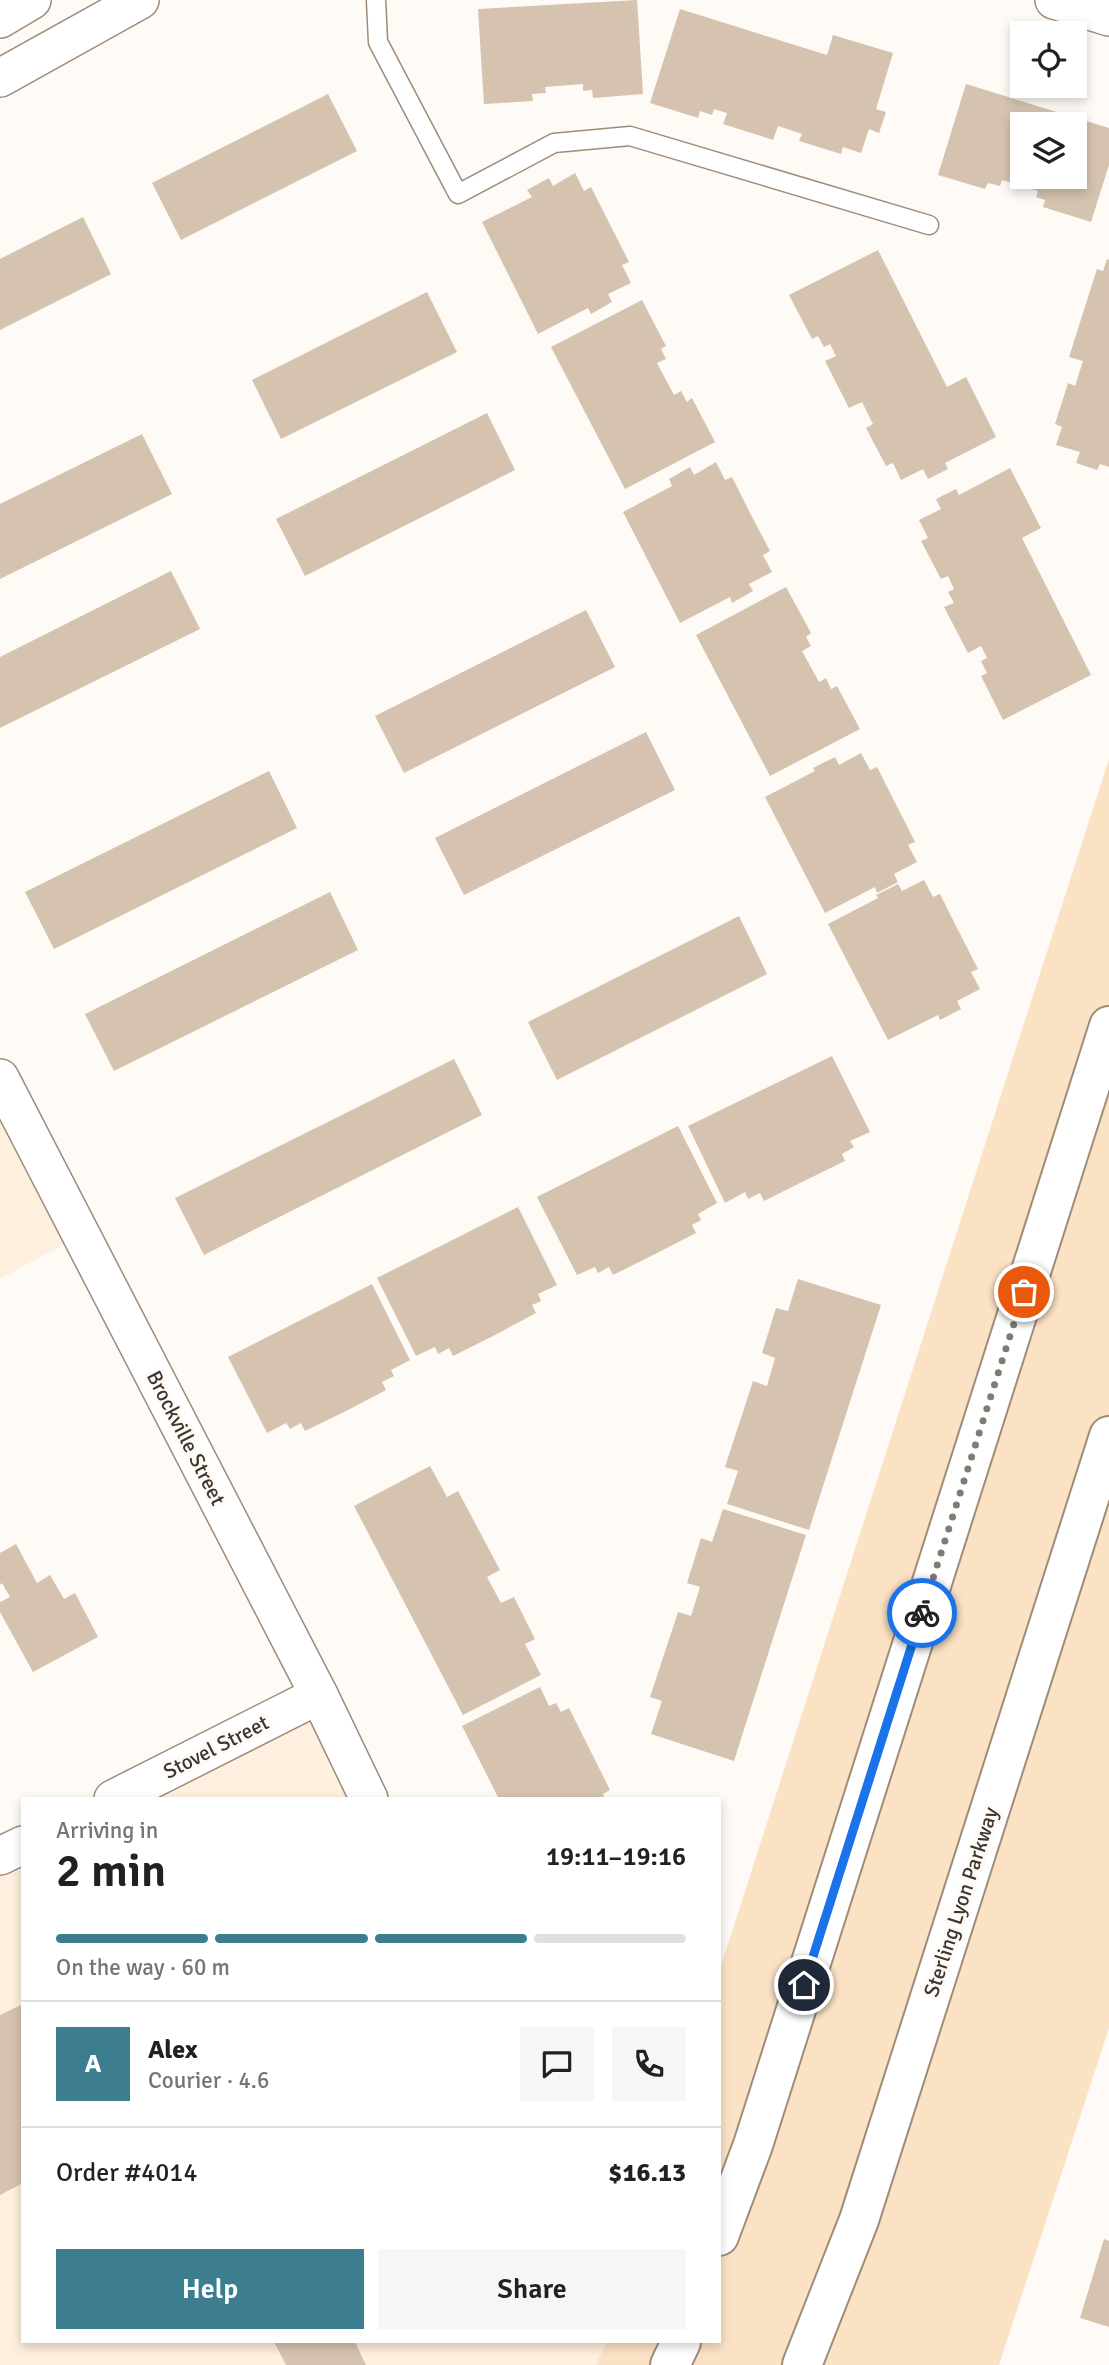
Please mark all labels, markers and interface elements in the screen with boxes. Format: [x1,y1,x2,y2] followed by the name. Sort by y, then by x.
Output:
[1010,21,1087,189] map controls
[1010,21,1087,98] button: locate
[1010,112,1087,189] button: layers
[994,1262,1054,1322] pin
[1005,1273,1043,1311] icon: bag
[141,1366,231,1510] street label: Brockville Street
[887,1578,957,1648] courier
[903,1594,941,1632] icon: bike
[159,1709,273,1785] street label: Stovel Street
[918,1804,1004,2000] street label: Sterling Lyon Parkway
[56,1816,158,1845] text: Arriving in
[546,1841,686,1873] text: 19:11–19:16
[56,1843,166,1899] text: 2 min
[56,1953,230,1982] text: On the way · 60 m
[774,1955,834,2015] pin
[785,1966,823,2004] icon: home
[520,2027,594,2101] button: chat
[612,2027,686,2101] button: phone
[148,2034,198,2066] text: Alex
[85,2048,101,2080] text: A
[148,2066,269,2095] text: Courier · 4.6
[56,2157,197,2189] text: Order #4014
[608,2157,686,2189] text: $16.13
[56,2249,364,2329] button: Help
[378,2249,686,2329] button: Share

